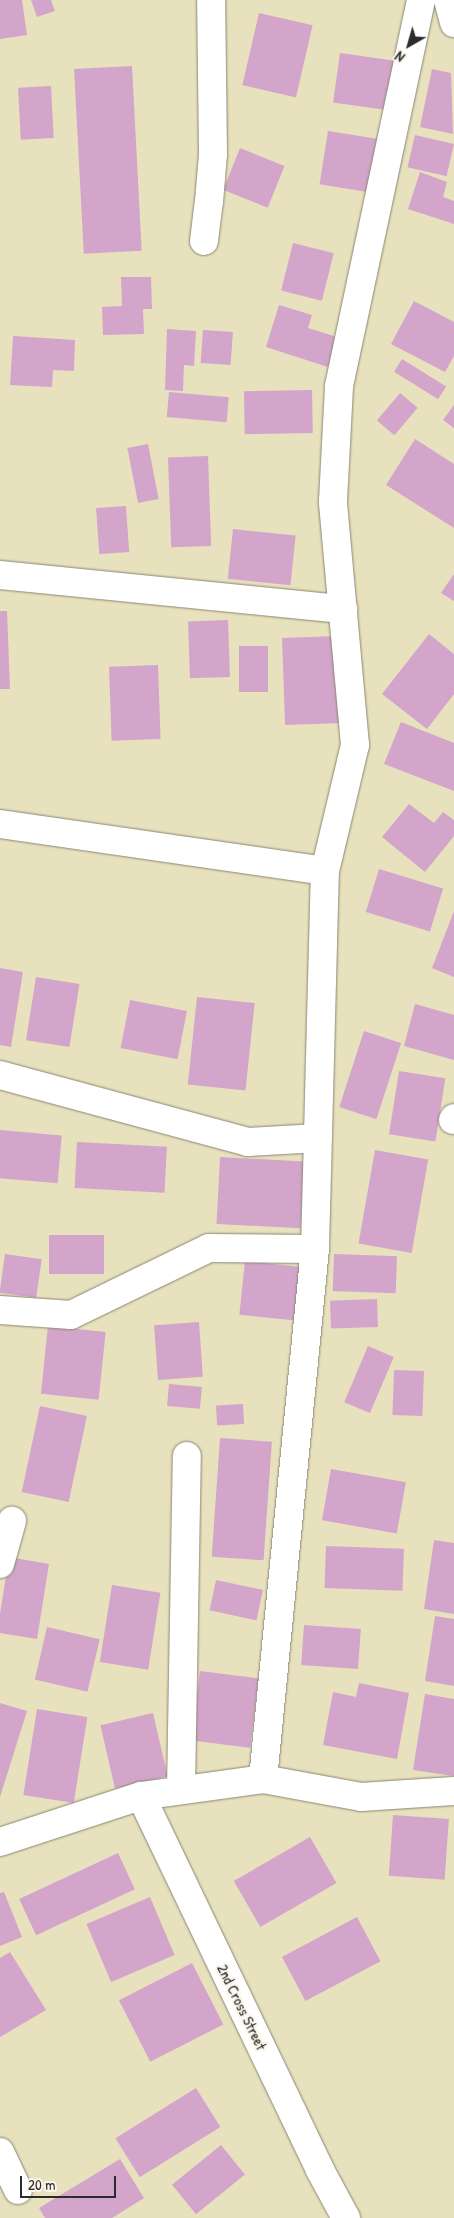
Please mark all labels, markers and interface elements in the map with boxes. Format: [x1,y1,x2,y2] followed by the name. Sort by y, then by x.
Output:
[384,20,434,70] north arrow
[391,47,408,67] text: N
[214,1961,270,2053] street label: 2nd Cross Street
[22,2166,119,2198] scale bar
[28,2174,55,2195] text: 20 m

